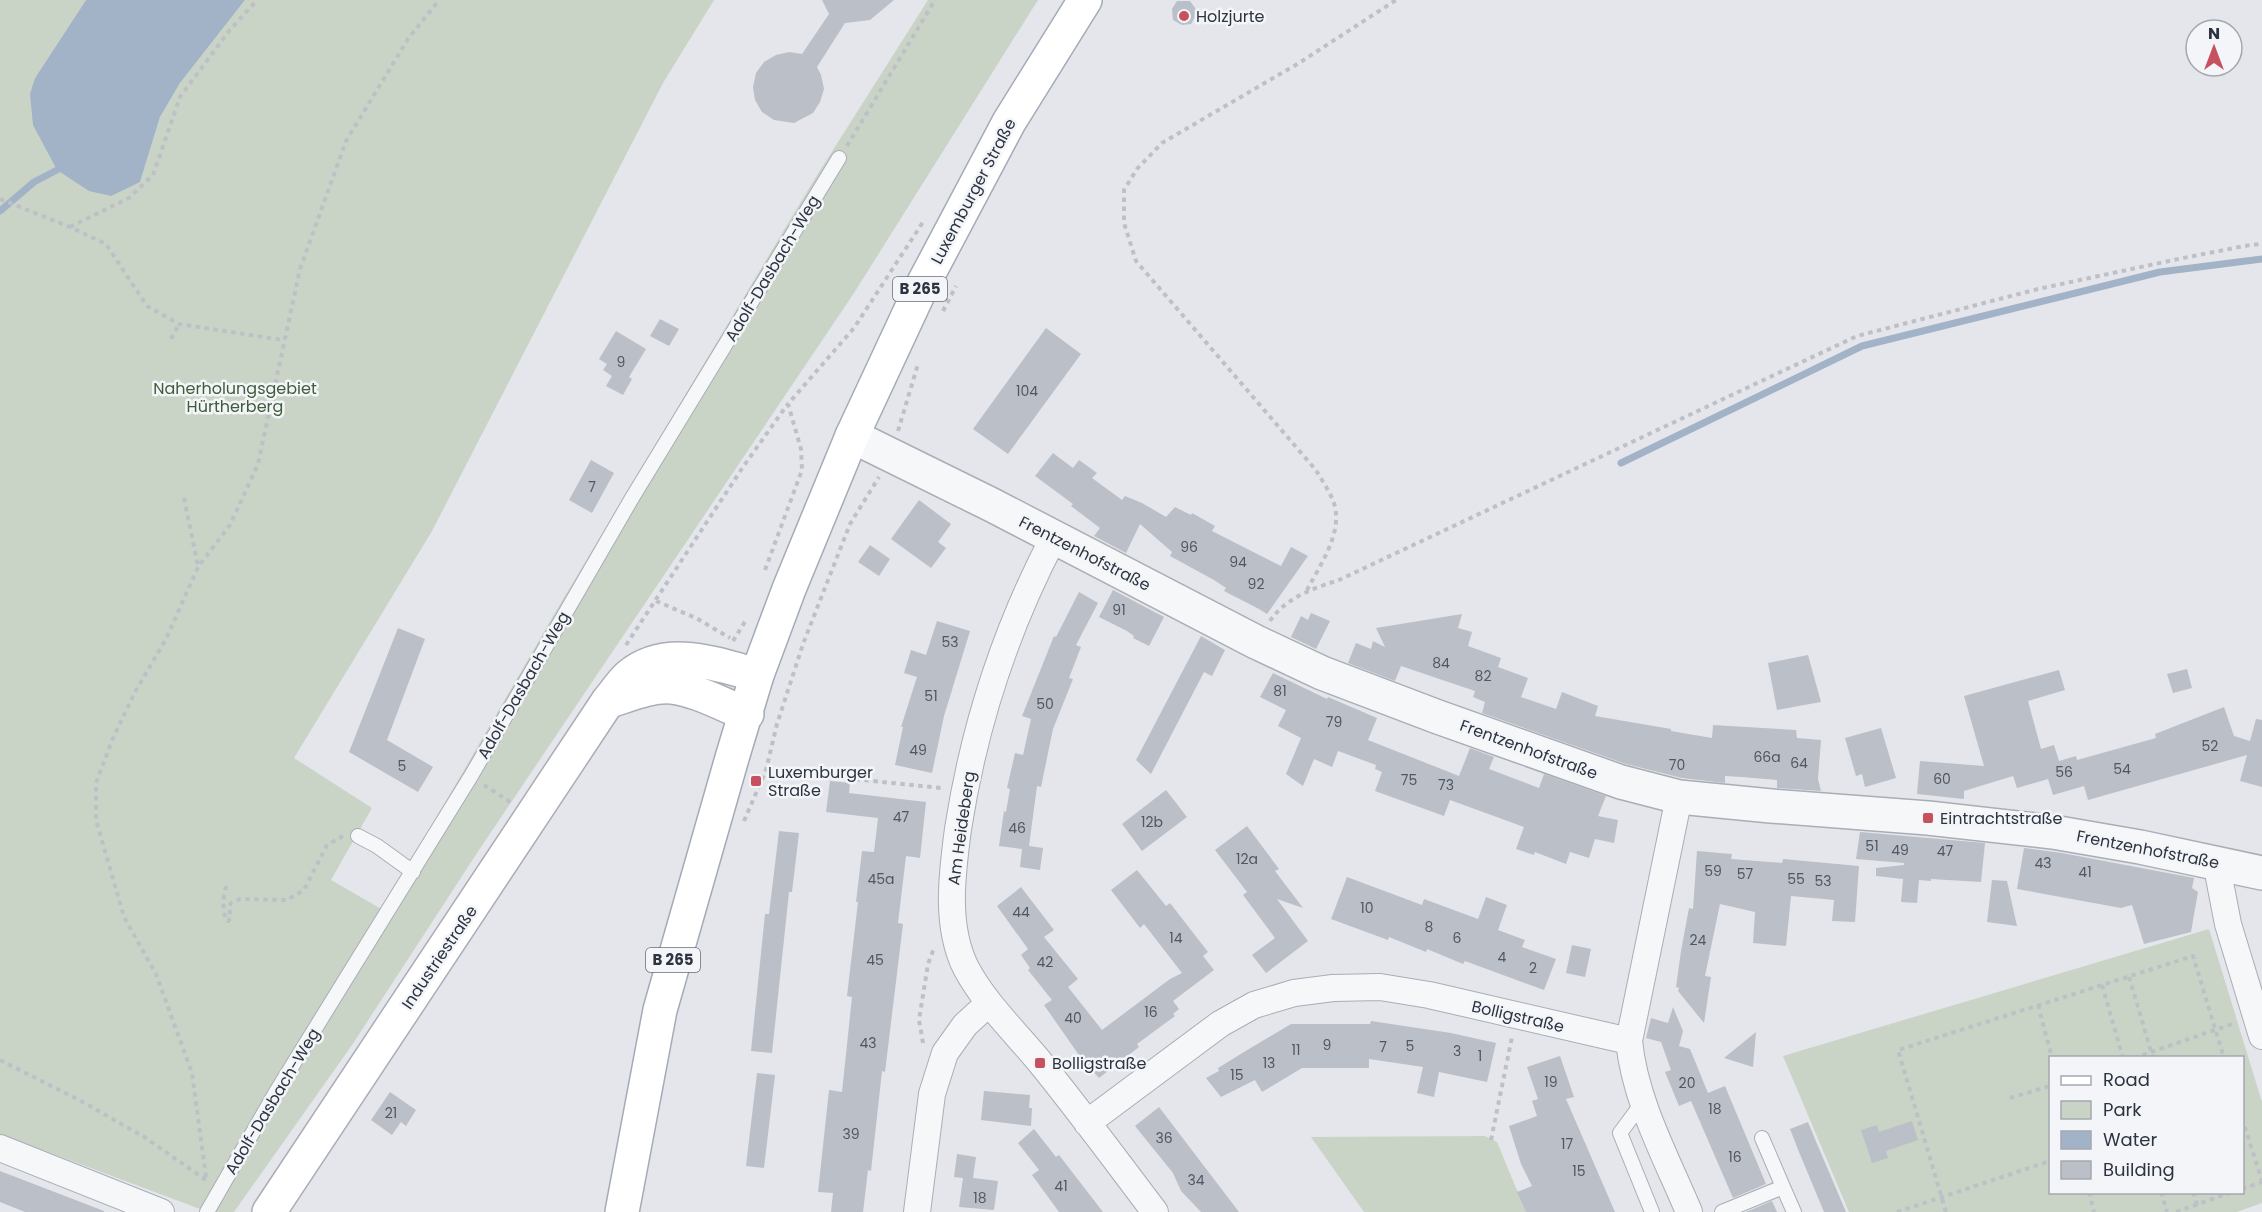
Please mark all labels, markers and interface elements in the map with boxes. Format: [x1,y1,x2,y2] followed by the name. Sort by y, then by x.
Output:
[1196,5,1265,28] place label: Holzjurte
[1177,9,1191,23] marker: Holzjurte
[2184,18,2244,78] north arrow
[2208,22,2220,45] text: N
[925,114,1022,268] street label: Luxemburger Straße
[720,191,825,346] street label: Adolf-Dasbach-Weg
[893,277,947,301] road number: B 265
[617,352,625,372] house number: 9
[153,377,317,418] park label: Naherholungsgebiet Hürtherberg
[1016,381,1038,401] house number: 104
[588,477,596,497] house number: 7
[1015,510,1155,597] street label: Frentzenhofstraße
[1180,537,1198,557] house number: 96
[1229,552,1247,572] house number: 94
[1248,574,1264,594] house number: 92
[1112,600,1126,620] house number: 91
[472,607,575,763] street label: Adolf-Dasbach-Weg
[941,632,959,652] house number: 53
[1432,653,1450,673] house number: 84
[1475,666,1491,686] house number: 82
[1273,681,1287,701] house number: 81
[924,686,938,706] house number: 51
[1036,694,1054,714] house number: 50
[1326,712,1342,732] house number: 79
[1457,714,1601,785] street label: Frentzenhofstraße
[2202,736,2218,756] house number: 52
[909,740,927,760] house number: 49
[1753,747,1781,767] house number: 66a
[1790,753,1808,773] house number: 64
[1669,755,1685,775] house number: 70
[398,756,406,776] house number: 5
[2113,759,2131,779] house number: 54
[768,761,873,802] place label: Luxemburger Straße
[2055,762,2073,782] house number: 56
[1933,769,1951,789] house number: 60
[942,770,981,886] street label: Am Heideberg
[1401,770,1417,790] house number: 75
[749,774,763,788] marker: Luxemburger Straße
[1438,775,1454,795] house number: 73
[893,807,910,827] house number: 47
[1940,807,2063,830] place label: Eintrachtstraße
[1921,811,1935,825] marker: Eintrachtstraße
[1141,812,1163,832] house number: 12b
[1008,818,1026,838] house number: 46
[2075,824,2221,875] street label: Frentzenhofstraße
[1865,836,1879,856] house number: 51
[1891,840,1909,860] house number: 49
[1937,841,1954,861] house number: 47
[1236,849,1258,869] house number: 12a
[2034,853,2052,873] house number: 43
[1704,861,1722,881] house number: 59
[2078,862,2092,882] house number: 41
[1737,864,1754,884] house number: 57
[867,869,895,889] house number: 45a
[1787,869,1805,889] house number: 55
[1814,871,1832,891] house number: 53
[1360,898,1374,918] house number: 10
[396,901,483,1014] street label: Industriestraße
[1012,902,1030,922] house number: 44
[1425,917,1434,937] house number: 8
[1169,928,1183,948] house number: 14
[1453,928,1462,948] house number: 6
[1690,930,1707,950] house number: 24
[1498,947,1507,967] house number: 4
[646,948,700,972] road number: B 265
[866,950,884,970] house number: 45
[1037,952,1053,972] house number: 42
[1529,958,1537,978] house number: 2
[1469,995,1567,1038] street label: Bolligstraße
[1144,1002,1158,1022] house number: 16
[1064,1008,1082,1028] house number: 40
[220,1024,325,1179] street label: Adolf-Dasbach-Weg
[859,1033,877,1053] house number: 43
[1323,1035,1331,1055] house number: 9
[1406,1036,1414,1056] house number: 5
[1379,1037,1387,1057] house number: 7
[1292,1040,1300,1060] house number: 11
[1453,1041,1461,1061] house number: 3
[1478,1046,1482,1066] house number: 1
[1052,1052,1147,1075] place label: Bolligstraße
[1263,1053,1275,1073] house number: 13
[1033,1056,1047,1070] marker: Bolligstraße
[2049,1056,2244,1194] legend
[1230,1065,1244,1085] house number: 15
[2103,1067,2150,1092] text: Road
[1544,1072,1558,1092] house number: 19
[1679,1073,1695,1093] house number: 20
[2103,1097,2142,1122] text: Park
[1708,1099,1722,1119] house number: 18
[385,1103,397,1123] house number: 21
[842,1124,860,1144] house number: 39
[2103,1127,2157,1152] text: Water
[1155,1128,1173,1148] house number: 36
[1561,1134,1573,1154] house number: 17
[1728,1147,1742,1167] house number: 16
[2103,1157,2175,1182] text: Building
[1572,1161,1586,1181] house number: 15
[1187,1170,1205,1190] house number: 34
[1054,1176,1068,1196] house number: 41
[973,1188,987,1208] house number: 18

